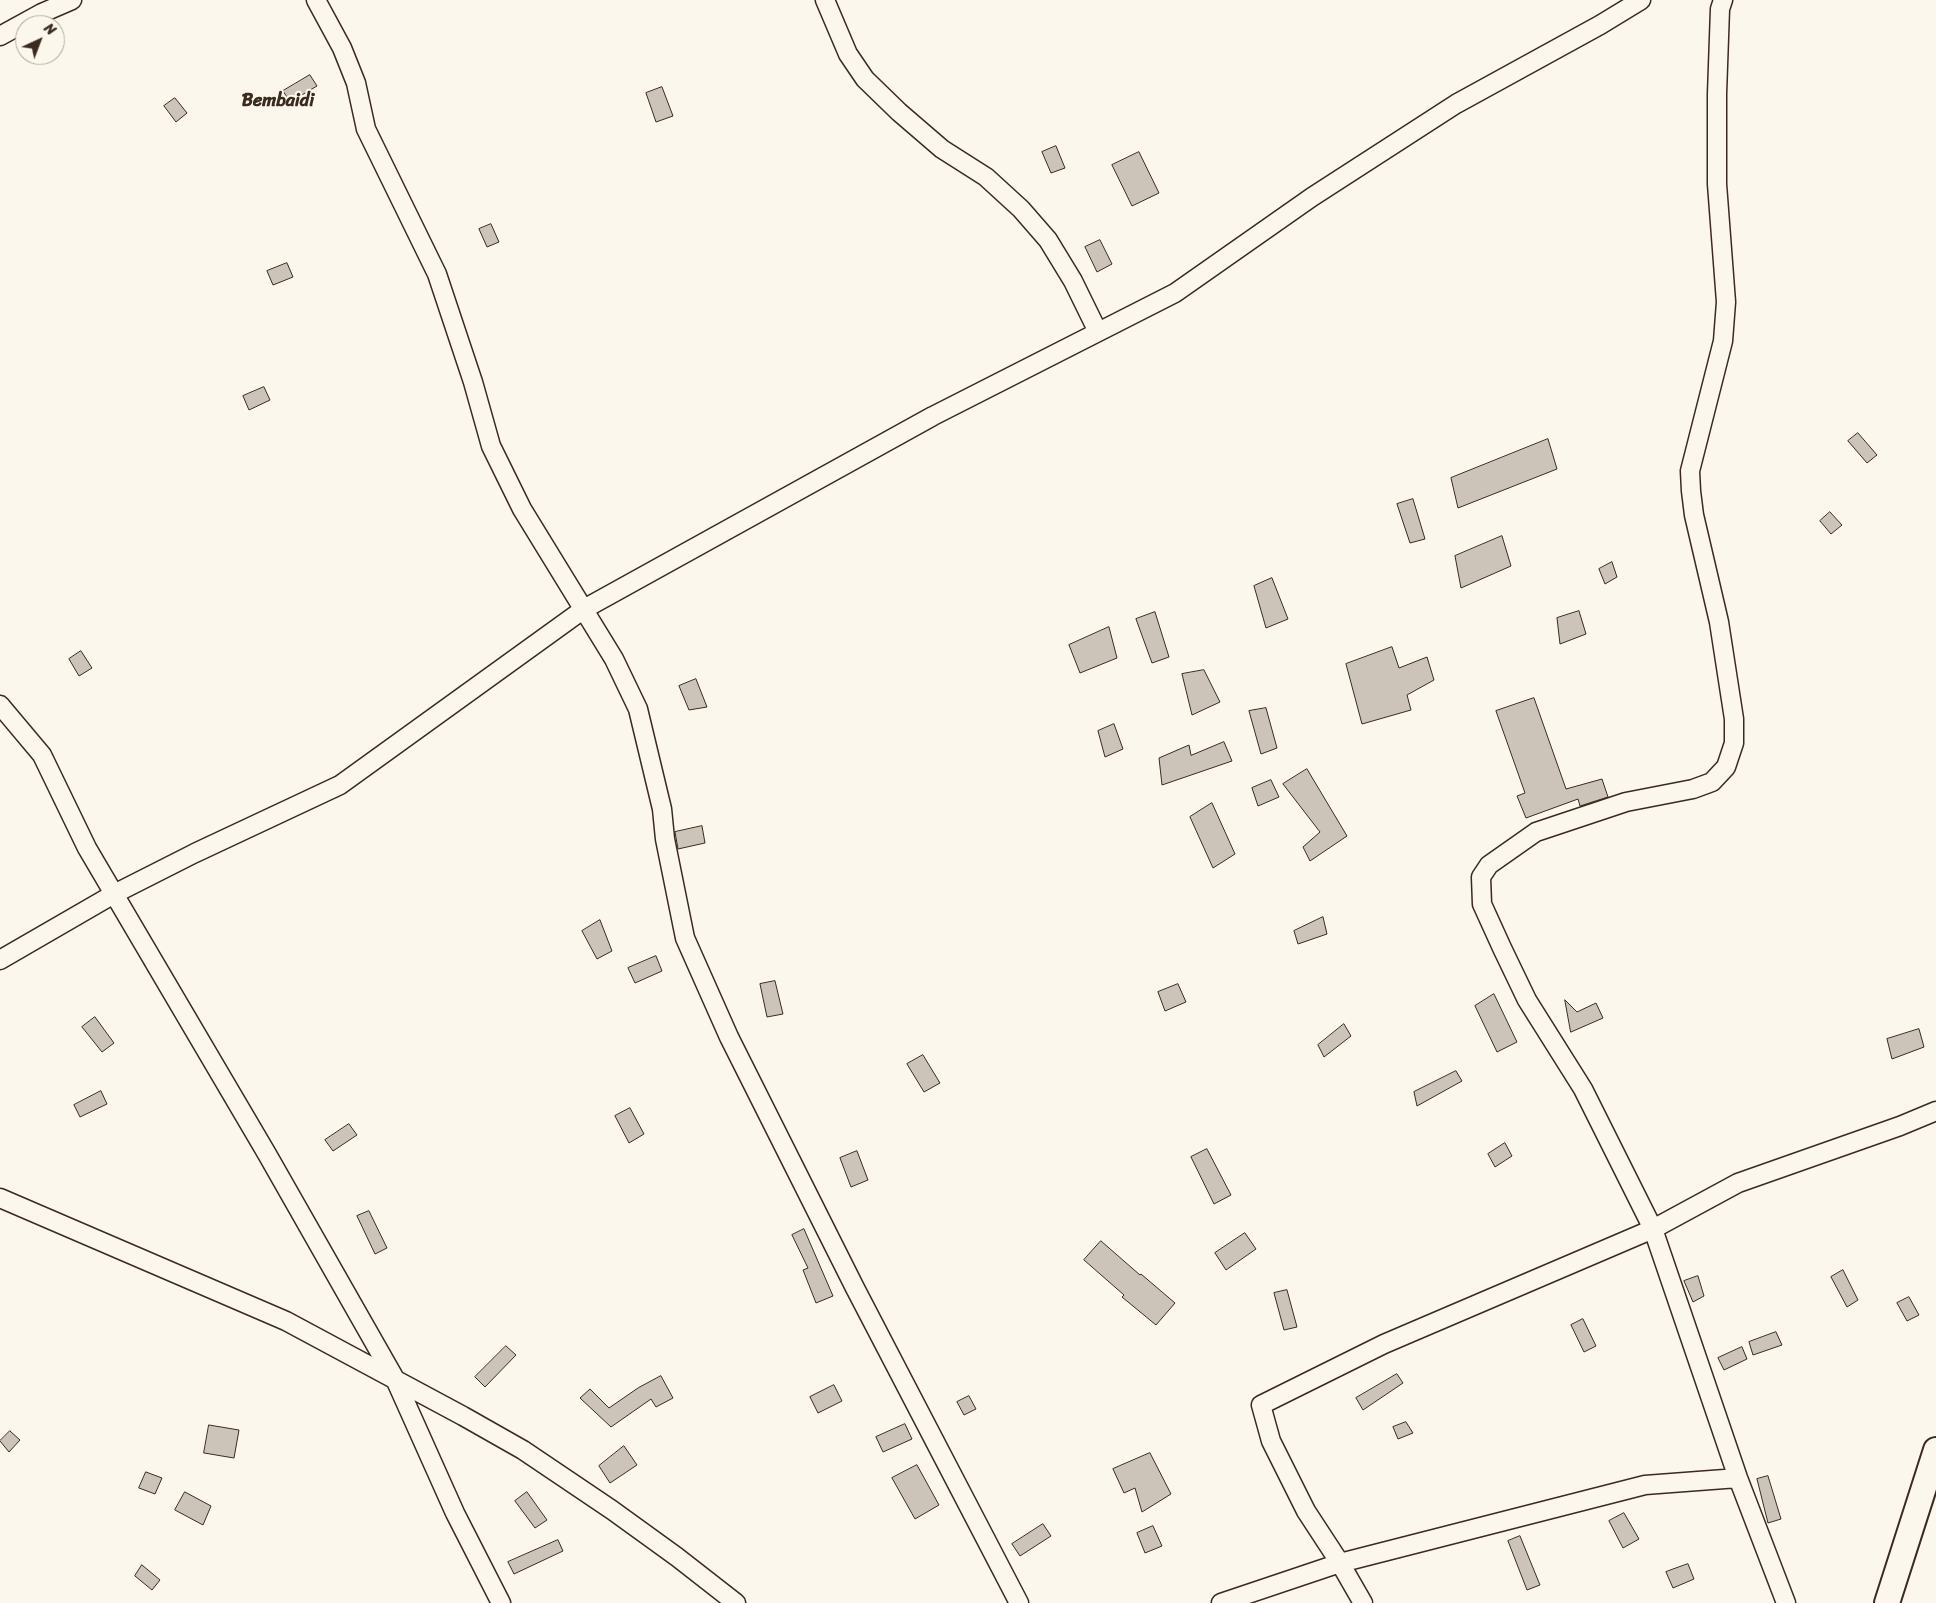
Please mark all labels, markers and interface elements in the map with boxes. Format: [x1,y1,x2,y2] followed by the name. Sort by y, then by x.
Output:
[15,15,65,65] north arrow
[38,17,62,42] text: N
[242,90,314,112] district label: Bembaidi

